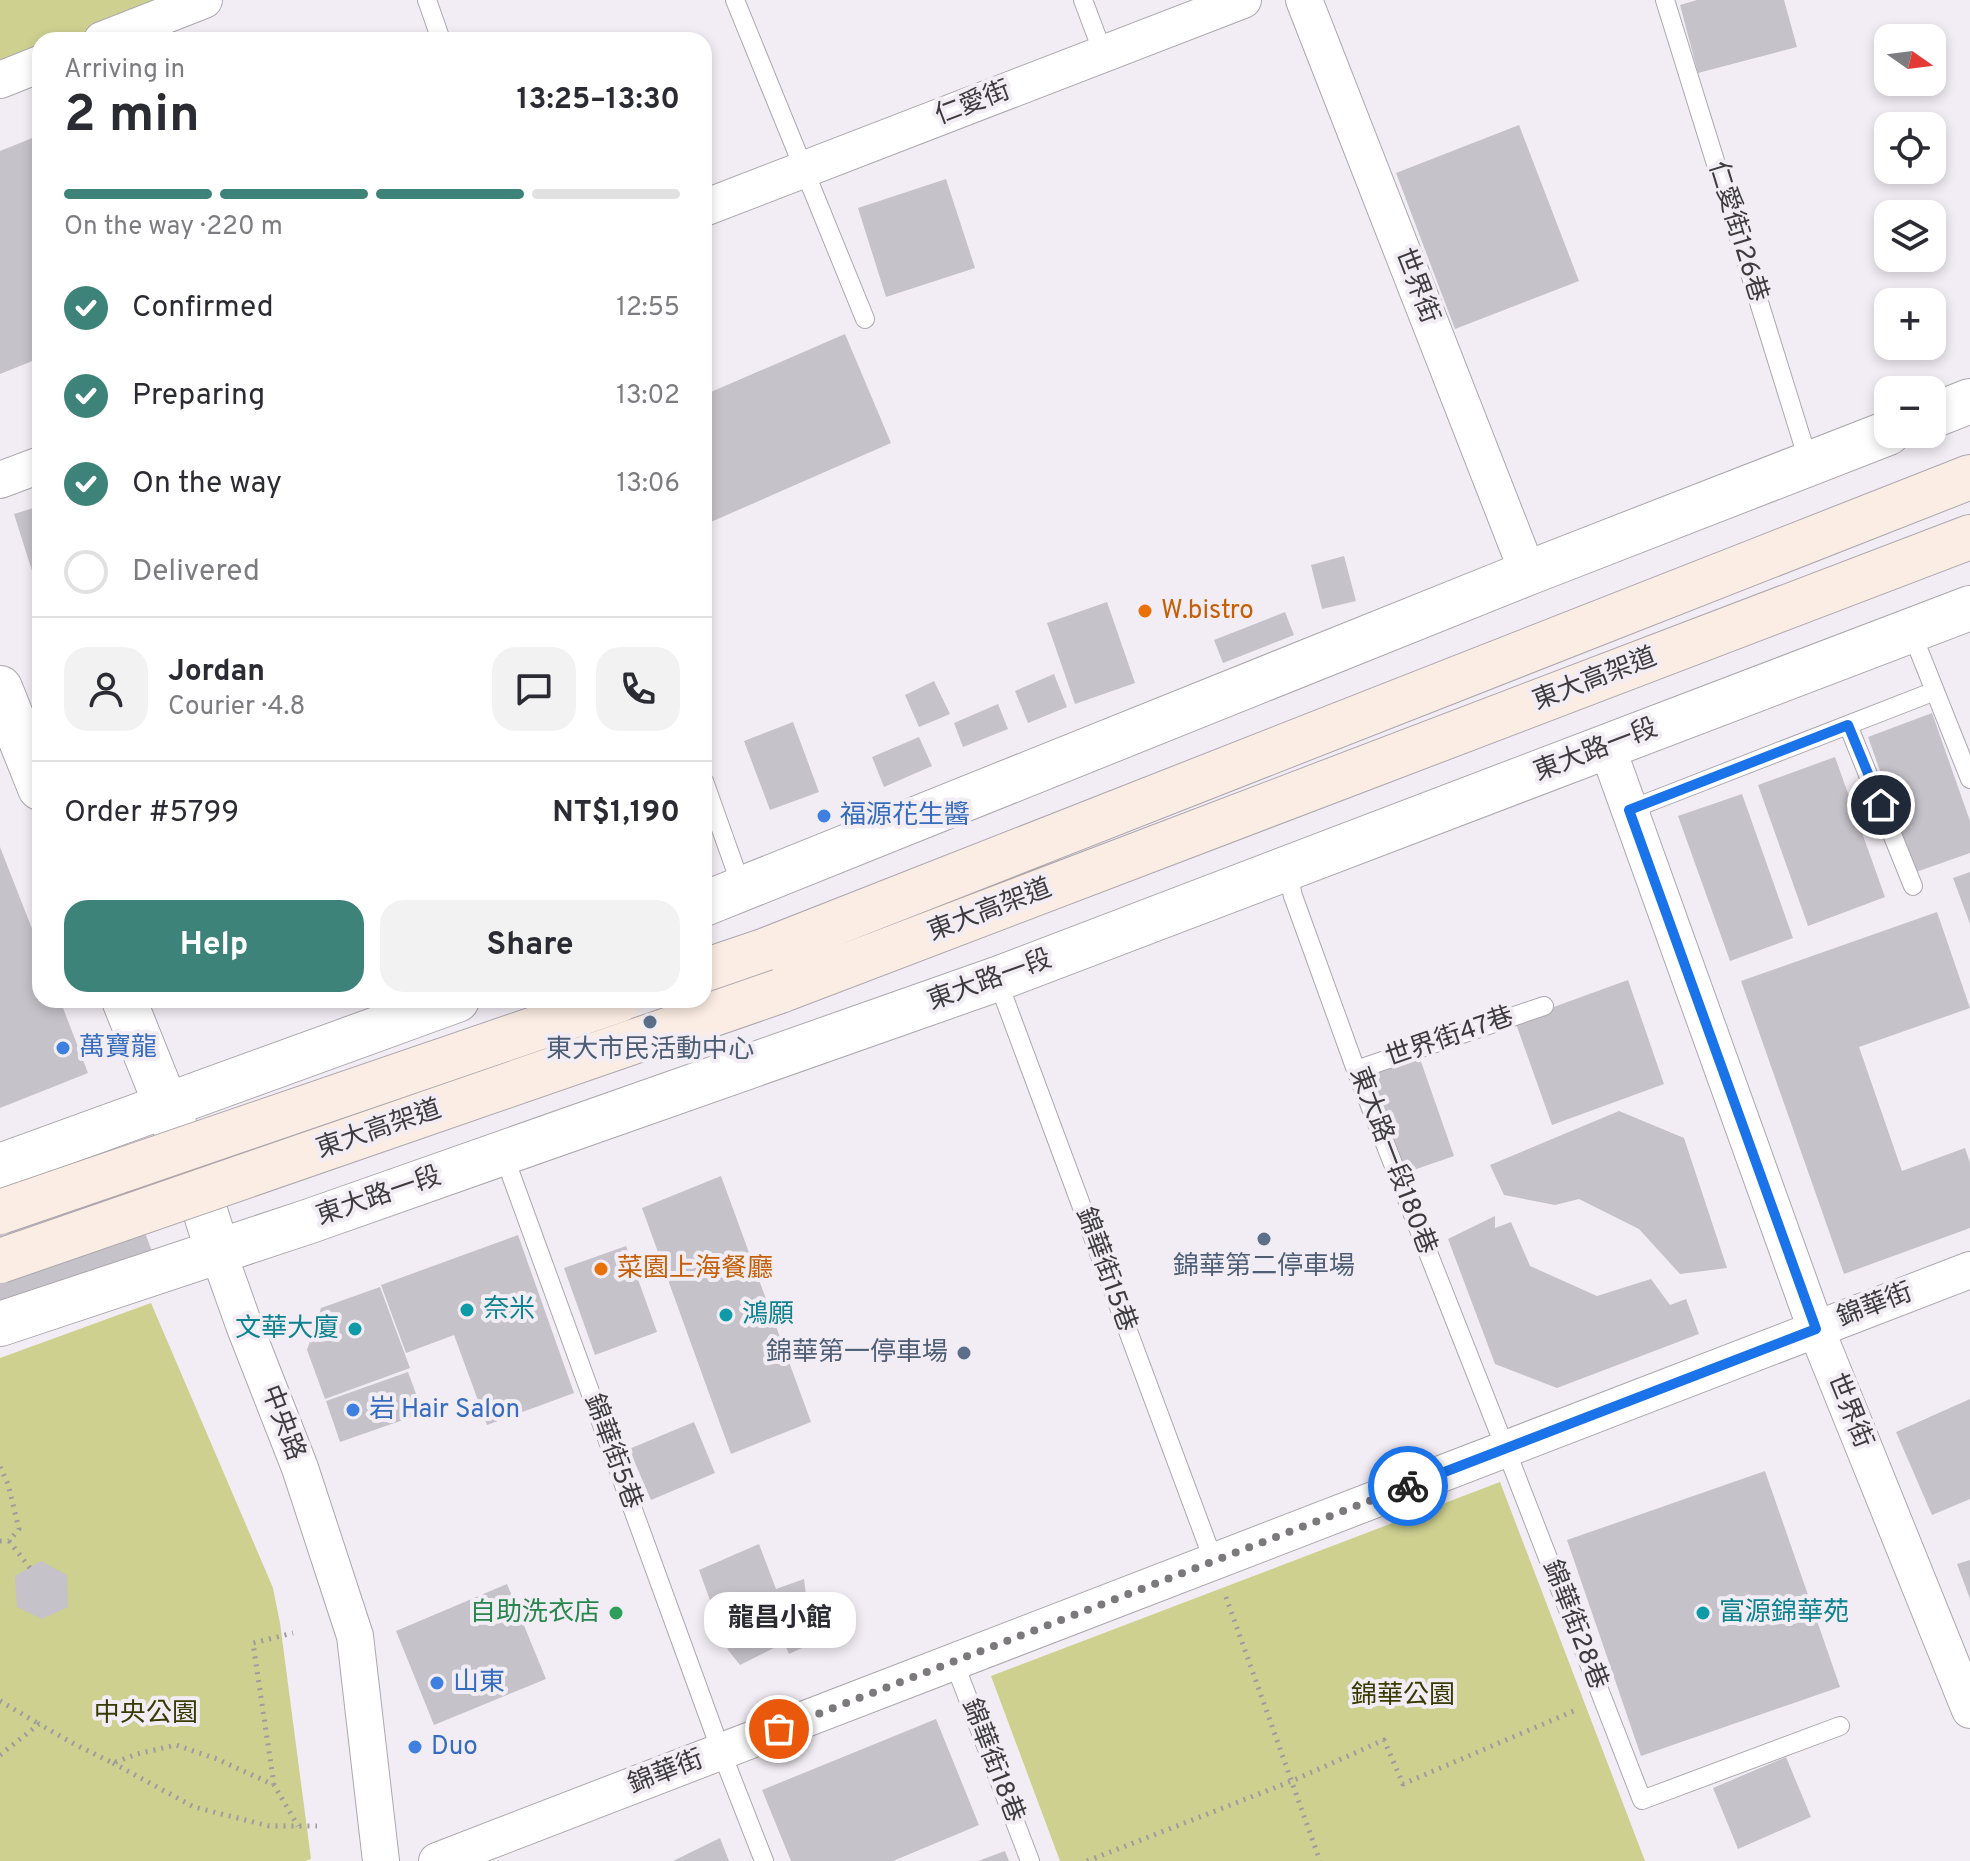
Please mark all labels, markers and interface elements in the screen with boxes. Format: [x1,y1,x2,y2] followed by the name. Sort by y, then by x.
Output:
[1874,24,1946,96] north arrow
[1874,24,1946,448] map controls
[64,54,185,87] text: Arriving in
[931,75,1015,133] street label: 仁愛街
[516,82,680,119] text: 13:25–13:30
[64,84,200,150] text: 2 min
[1874,112,1946,184] button: locate
[1700,158,1774,306] street label: 仁愛街126巷
[1874,200,1946,272] button: layers
[64,211,283,244] text: On the way · 220 m
[1387,244,1445,328] street label: 世界街
[64,286,108,330] icon: check
[1874,288,1946,360] button: +
[132,290,274,327] text: Confirmed
[616,292,680,325] text: 12:55
[64,374,108,418] icon: check
[1874,376,1946,448] button: −
[132,378,265,415] text: Preparing
[616,380,680,413] text: 13:02
[64,462,108,506] icon: check
[132,466,282,503] text: On the way
[617,468,680,501] text: 13:06
[132,554,260,591] text: Delivered
[1161,595,1254,628] place label: W.bistro
[1136,602,1154,620] marker: W.bistro
[1528,641,1662,719] street label: 東大高架道
[64,647,148,731] button: person
[492,647,576,731] button: chat
[596,647,680,731] button: phone
[168,654,265,691] text: Jordan
[168,691,305,724] text: Courier · 4.8
[1529,712,1663,790] street label: 東大路一段
[1847,771,1915,839] pin
[1859,783,1903,827] icon: home
[64,795,239,832] text: Order #5799
[552,795,680,832] text: NT$1,190
[840,800,970,833] place label: 福源花生醬
[815,807,833,825] marker: 福源花生醬
[923,872,1057,950] street label: 東大高架道
[64,900,364,992] button: Help
[380,900,680,992] button: Share
[923,943,1057,1019] street label: 東大路一段
[1382,1001,1518,1075] street label: 世界街47巷
[641,1013,659,1031] marker: 東大市民活動中心
[79,1032,157,1065] place label: 萬寶龍
[546,1034,754,1067] place label: 東大市民活動中心
[54,1039,72,1057] marker: 萬寶龍
[1341,1063,1443,1259] street label: 東大路一段180巷
[312,1093,446,1167] street label: 東大高架道
[312,1160,446,1234] street label: 東大路一段
[1067,1203,1143,1337] street label: 錦華街15巷
[1255,1230,1273,1248] marker: 錦華第二停車場
[1173,1251,1355,1284] place label: 錦華第二停車場
[617,1253,773,1286] place label: 菜園上海餐廳
[592,1260,610,1278] marker: 菜園上海餐廳
[1833,1277,1917,1335] street label: 錦華街
[483,1294,535,1327] place label: 奈米
[742,1299,794,1332] place label: 鴻願
[458,1301,476,1319] marker: 奈米
[717,1306,735,1324] marker: 鴻願
[235,1313,339,1346] place label: 文華大廈
[346,1320,364,1338] marker: 文華大廈
[766,1337,948,1370] place label: 錦華第一停車場
[955,1344,973,1362] marker: 錦華第一停車場
[1819,1369,1879,1453] street label: 世界街
[253,1381,311,1465] street label: 中央路
[576,1390,648,1514] street label: 錦華街5巷
[369,1394,520,1427] place label: 岩 Hair Salon
[344,1401,362,1419] marker: 岩 Hair Salon
[1368,1446,1448,1526] courier
[1386,1464,1430,1508] icon: bike
[1534,1556,1614,1694] street label: 錦華街28巷
[703,1593,855,1649] callout: 龍昌小館
[470,1597,600,1630] place label: 自助洗衣店
[1719,1597,1849,1630] place label: 富源錦華苑
[728,1603,832,1636] text: 龍昌小館
[607,1604,625,1622] marker: 自助洗衣店
[1694,1604,1712,1622] marker: 富源錦華苑
[453,1667,505,1700] place label: 山東
[428,1674,446,1692] marker: 山東
[1351,1680,1455,1713] park label: 錦華公園
[745,1695,813,1763] pin
[953,1695,1031,1827] street label: 錦華街18巷
[94,1698,198,1731] park label: 中央公園
[757,1707,801,1751] icon: bag
[431,1731,478,1764] place label: Duo
[406,1738,424,1756] marker: Duo
[624,1744,708,1802] street label: 錦華街

